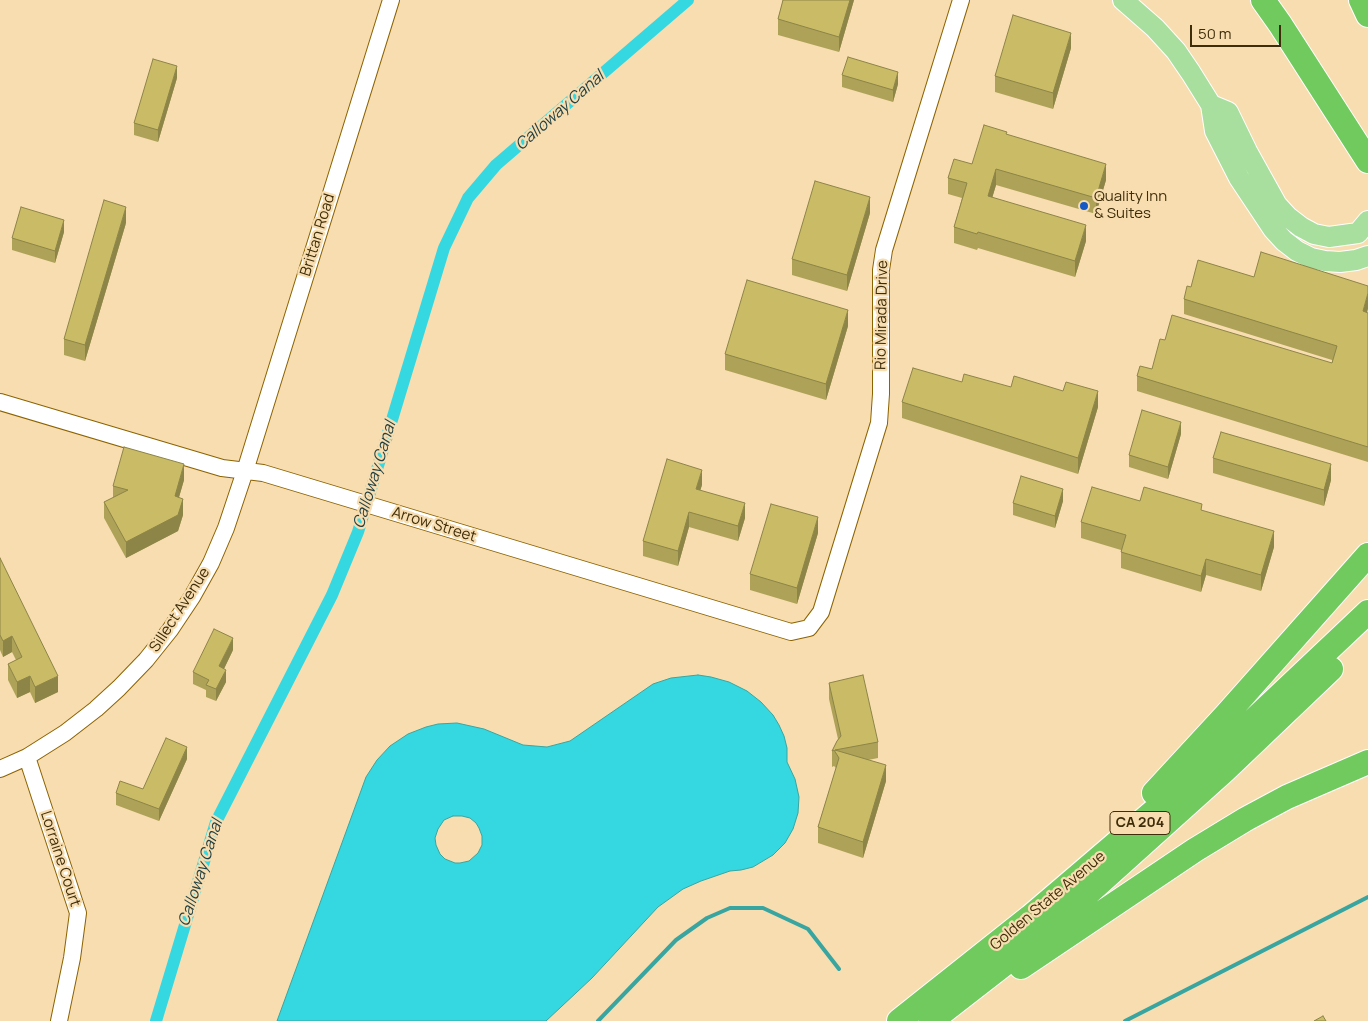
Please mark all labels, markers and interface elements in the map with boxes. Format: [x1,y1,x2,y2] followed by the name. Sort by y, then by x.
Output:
[1193,15,1284,47] scale bar
[1198,23,1232,44] text: 50 m
[512,67,608,155] water label: Calloway Canal
[1094,188,1167,223] place label: Quality Inn & Suites
[297,192,339,278] street label: Brittan Road
[1078,200,1090,212] marker: Quality Inn & Suites
[872,260,892,370] street label: Rio Mirada Drive
[350,419,400,531] water label: Calloway Canal
[390,504,478,546] street label: Arrow Street
[146,564,214,656] street label: Sillect Avenue
[36,809,84,909] street label: Lorraine Court
[1110,811,1170,834] road number: CA 204
[175,817,227,929] water label: Calloway Canal
[987,848,1109,954] street label: Golden State Avenue

